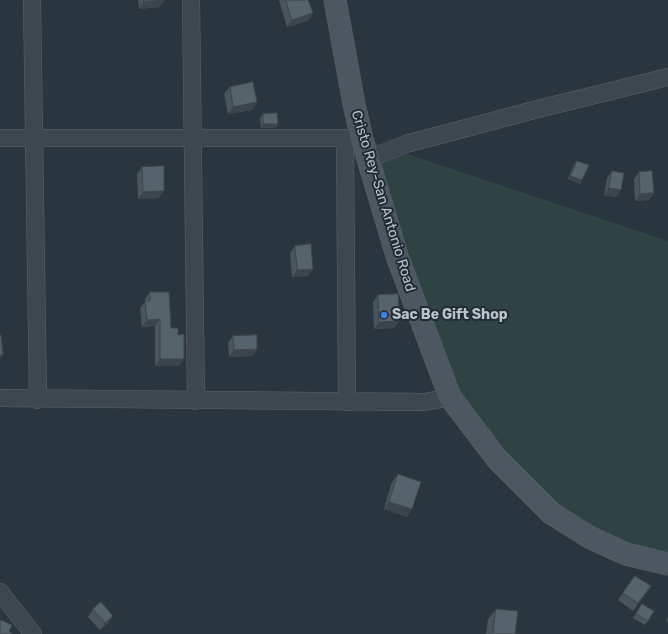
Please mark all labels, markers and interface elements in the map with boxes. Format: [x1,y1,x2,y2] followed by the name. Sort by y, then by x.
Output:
[347,108,419,294] street label: Cristo Rey-San Antonio Road
[392,307,508,323] place label: Sac Be Gift Shop
[379,310,389,320] marker: Sac Be Gift Shop

